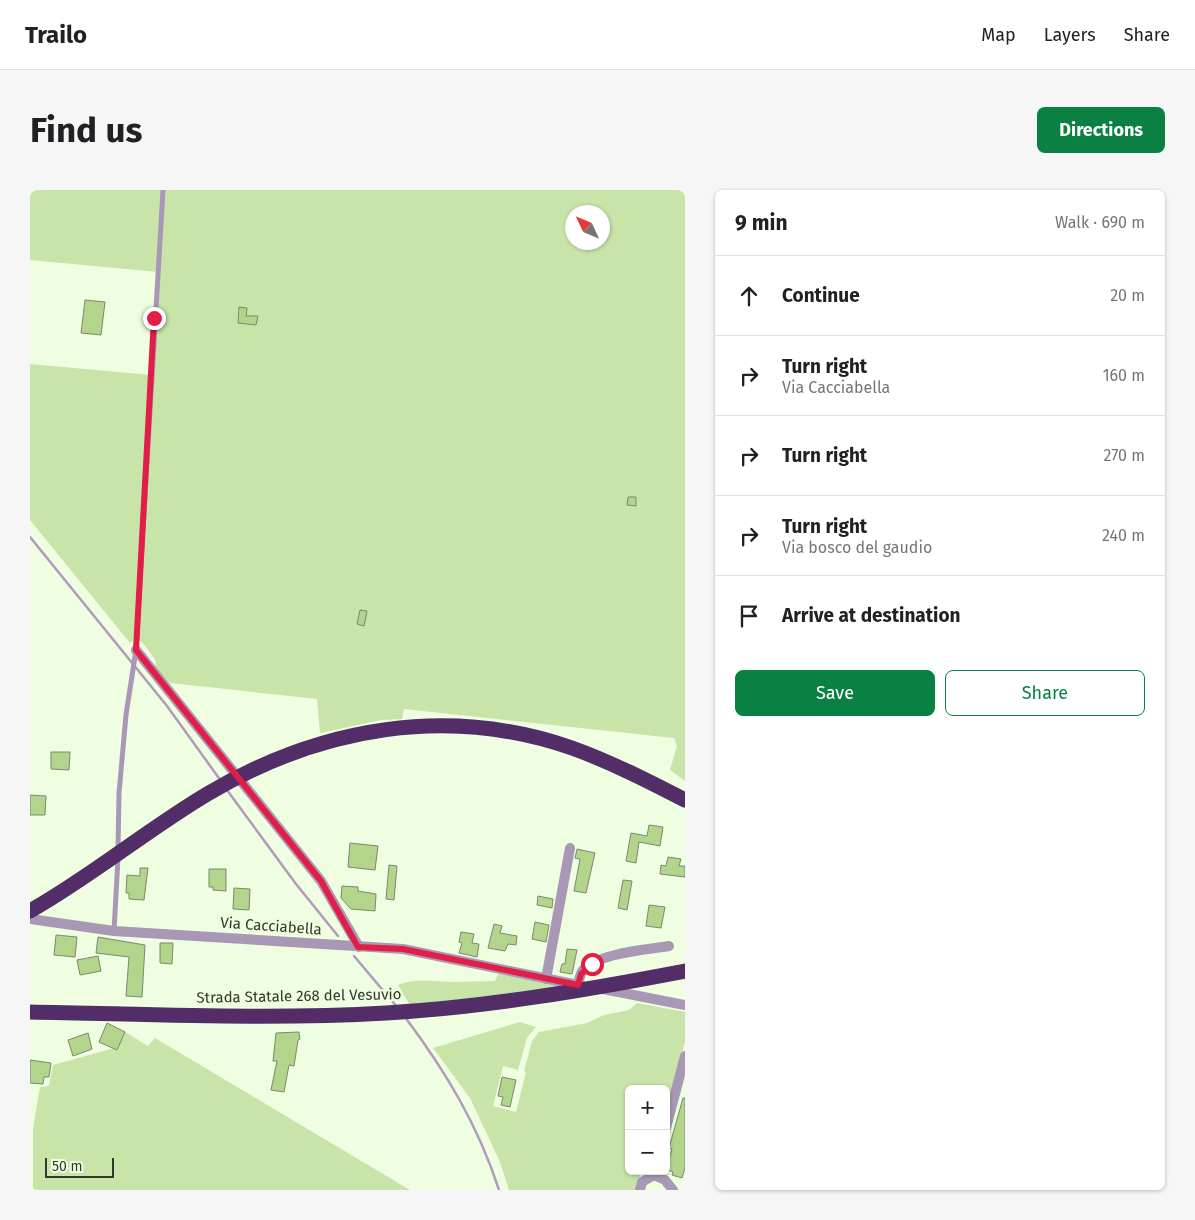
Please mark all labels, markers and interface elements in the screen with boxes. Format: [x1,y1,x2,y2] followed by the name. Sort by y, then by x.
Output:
[25,21,87,49] text: Trailo
[981,24,1016,46] text: Map
[1044,24,1096,46] text: Layers
[1124,24,1170,46] text: Share
[1037,107,1165,153] button: Directions
[30,109,142,151] text: Find us
[565,205,610,250] north arrow
[735,210,788,236] text: 9 min
[1055,213,1145,232] text: Walk · 690 m
[735,282,763,310] icon: ahead
[782,284,860,307] text: Continue
[1110,286,1145,305] text: 20 m
[143,307,166,330] route end
[782,355,867,378] text: Turn right
[735,362,763,390] icon: right
[1103,366,1145,385] text: 160 m
[782,378,890,397] text: Via Cacciabella
[735,442,763,470] icon: right
[782,444,867,467] text: Turn right
[1103,446,1145,465] text: 270 m
[782,515,867,538] text: Turn right
[735,522,763,550] icon: right
[1102,526,1145,545] text: 240 m
[782,538,932,557] text: Via bosco del gaudio
[735,602,763,630] icon: arrive
[782,604,961,627] text: Arrive at destination
[735,670,935,716] button: Save
[945,670,1145,716] button: Share
[220,913,322,939] street label: Via Cacciabella
[581,953,604,976] route start
[196,985,402,1007] street label: Strada Statale 268 del Vesuvio
[625,1085,670,1175] map controls
[625,1085,670,1130] button: +
[625,1130,670,1175] button: −
[45,1155,114,1178] scale bar
[52,1158,83,1175] text: 50 m

